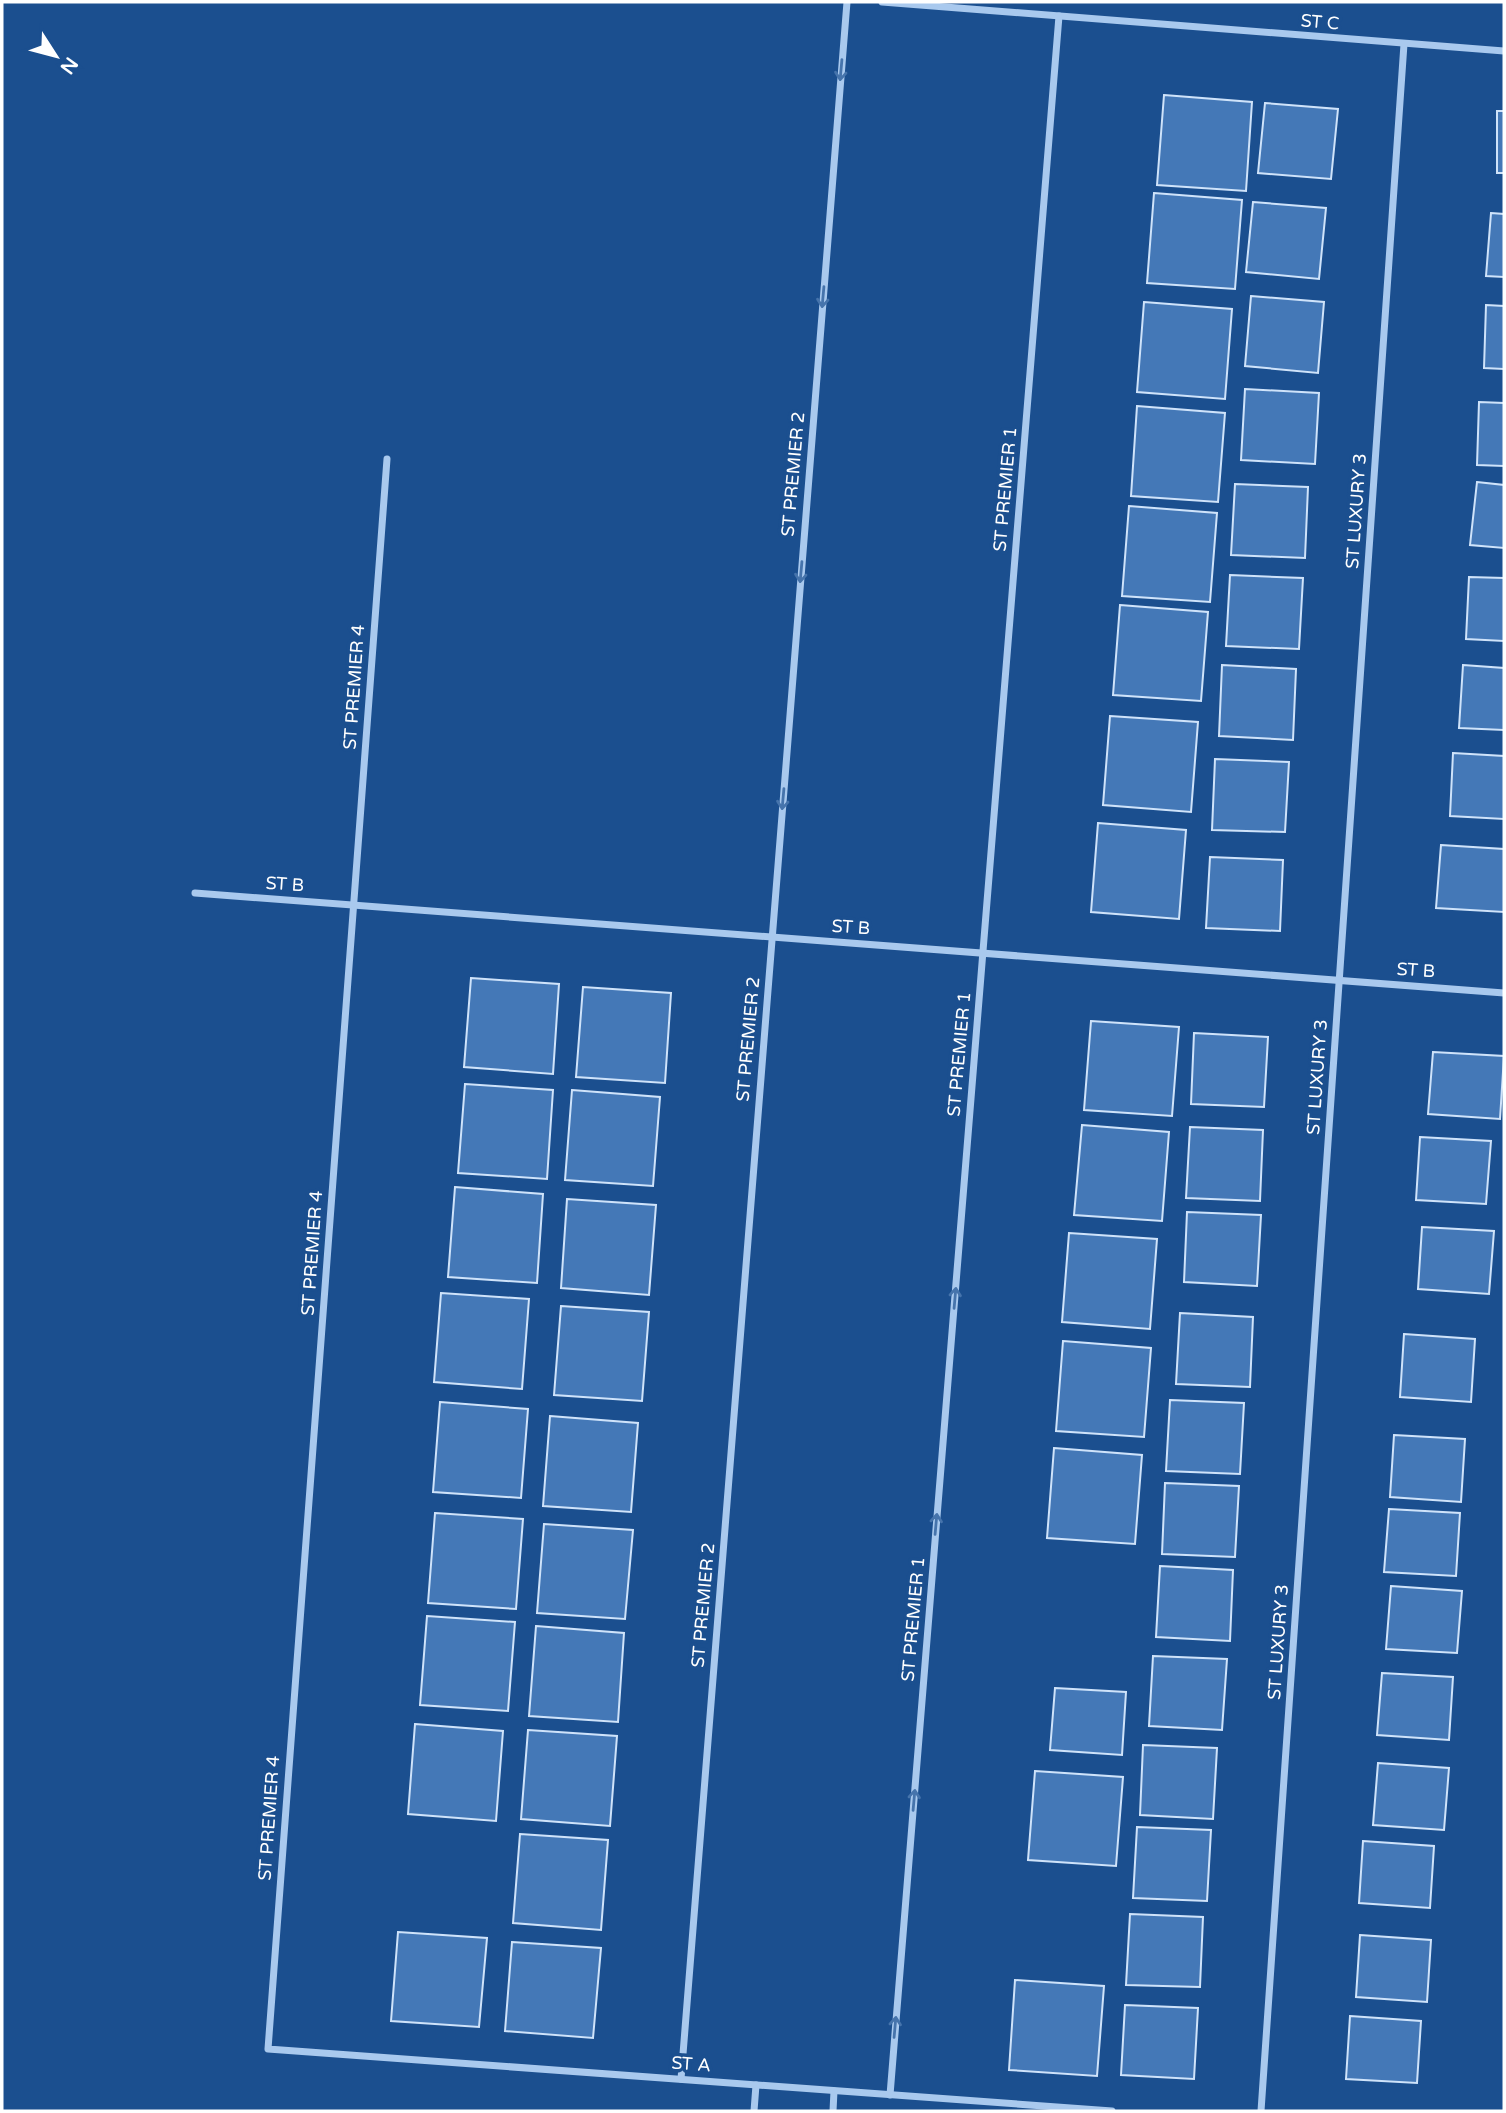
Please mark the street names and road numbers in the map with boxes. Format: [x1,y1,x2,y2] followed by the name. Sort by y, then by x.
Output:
[1300,9,1340,35] street label: ST C
[777,411,809,537] street label: ST PREMIER 2
[989,426,1021,552] street label: ST PREMIER 1
[1341,452,1371,570] street label: ST LUXURY 3
[339,624,369,750] street label: ST PREMIER 4
[265,872,305,896] street label: ST B
[831,915,871,939] street label: ST B
[1396,958,1436,982] street label: ST B
[732,976,764,1102] street label: ST PREMIER 2
[943,991,975,1117] street label: ST PREMIER 1
[1302,1018,1332,1136] street label: ST LUXURY 3
[297,1190,327,1316] street label: ST PREMIER 4
[687,1542,719,1668] street label: ST PREMIER 2
[897,1556,929,1682] street label: ST PREMIER 1
[1263,1583,1293,1701] street label: ST LUXURY 3
[254,1755,284,1881] street label: ST PREMIER 4
[671,2052,711,2076] street label: ST A

